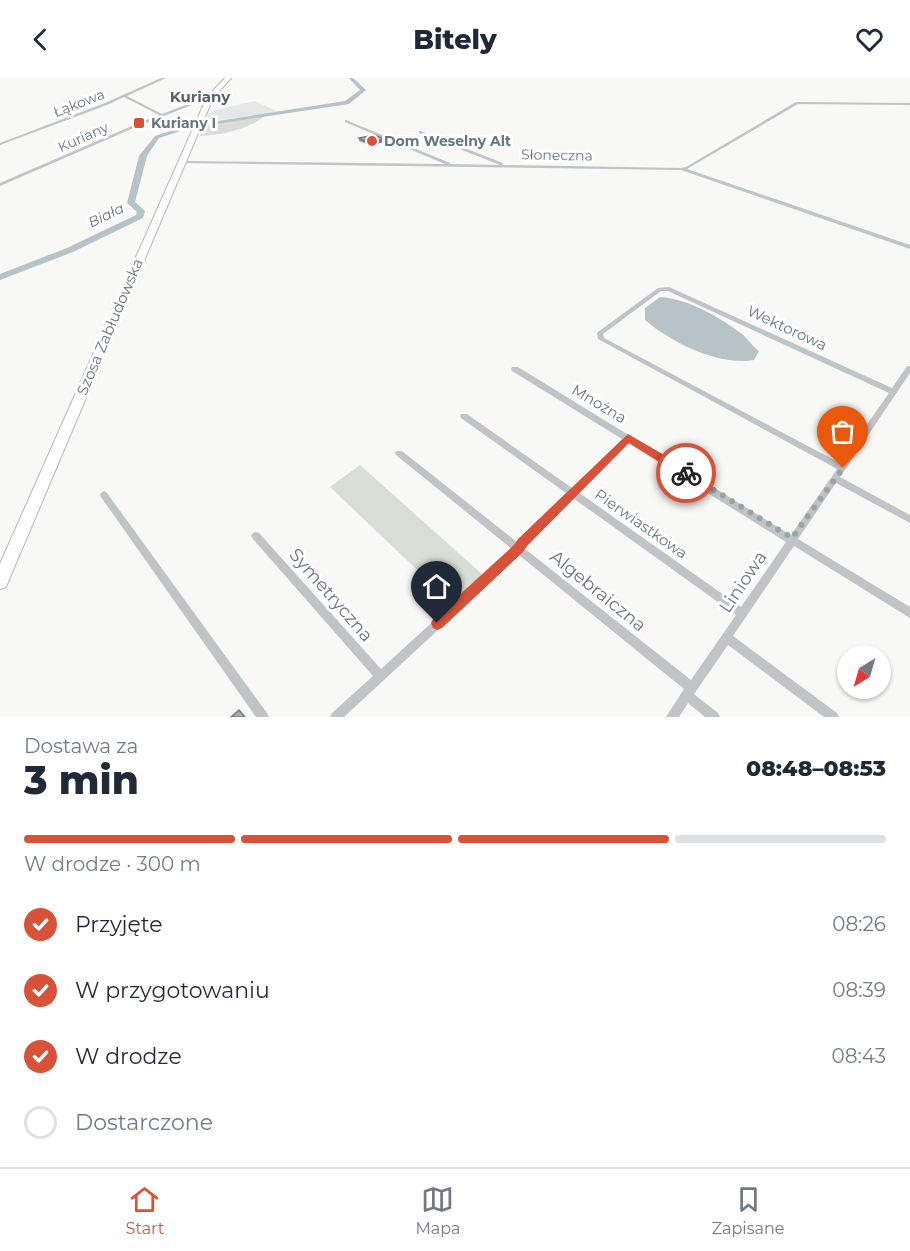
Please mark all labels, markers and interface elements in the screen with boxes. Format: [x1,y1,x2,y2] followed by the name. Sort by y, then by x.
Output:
[24,23,57,56] icon: back
[413,23,497,56] text: Bitely
[853,23,886,56] icon: heart
[51,85,107,121] street label: Łąkowa
[170,87,231,106] district label: Kuriany
[151,114,216,132] place label: Kuriany I
[132,116,146,130] marker: Kuriany I
[55,118,111,156] street label: Kuriany
[384,132,511,150] place label: Dom Weselny Alt
[365,134,379,148] marker: Dom Weselny Alt
[521,145,593,165] street label: Słoneczna
[85,199,127,231] water label: Biała
[72,256,147,398] street label: Szosa Zabłudowska
[744,301,830,354] street label: Wektorowa
[568,380,630,427] street label: Mnożna
[817,406,868,468] pin
[826,415,859,448] icon: bag
[656,443,716,503] courier
[670,457,703,490] icon: bike
[591,484,691,563] street label: Pierwiastkowa
[284,544,378,646] street label: Symetryczna
[546,546,650,636] street label: Algebraiczna
[714,547,772,617] street label: Liniowa
[411,561,462,623] pin
[420,570,453,603] icon: home
[837,645,891,699] north arrow
[837,645,891,699] map controls
[24,734,138,758] text: Dostawa za
[746,755,886,782] text: 08:48–08:53
[24,756,139,804] text: 3 min
[24,852,201,876] text: W drodze · 300 m
[24,908,57,941] icon: check
[75,911,163,938] text: Przyjęte
[832,912,886,936] text: 08:26
[24,974,57,1007] icon: check
[75,977,270,1004] text: W przygotowaniu
[832,978,886,1002] text: 08:39
[24,1040,57,1073] icon: check
[75,1043,182,1070] text: W drodze
[832,1044,886,1068] text: 08:43
[75,1109,213,1136] text: Dostarczone
[126,1183,164,1238] tab: Start
[415,1183,460,1238] tab: Mapa
[712,1183,784,1238] tab: Zapisane

